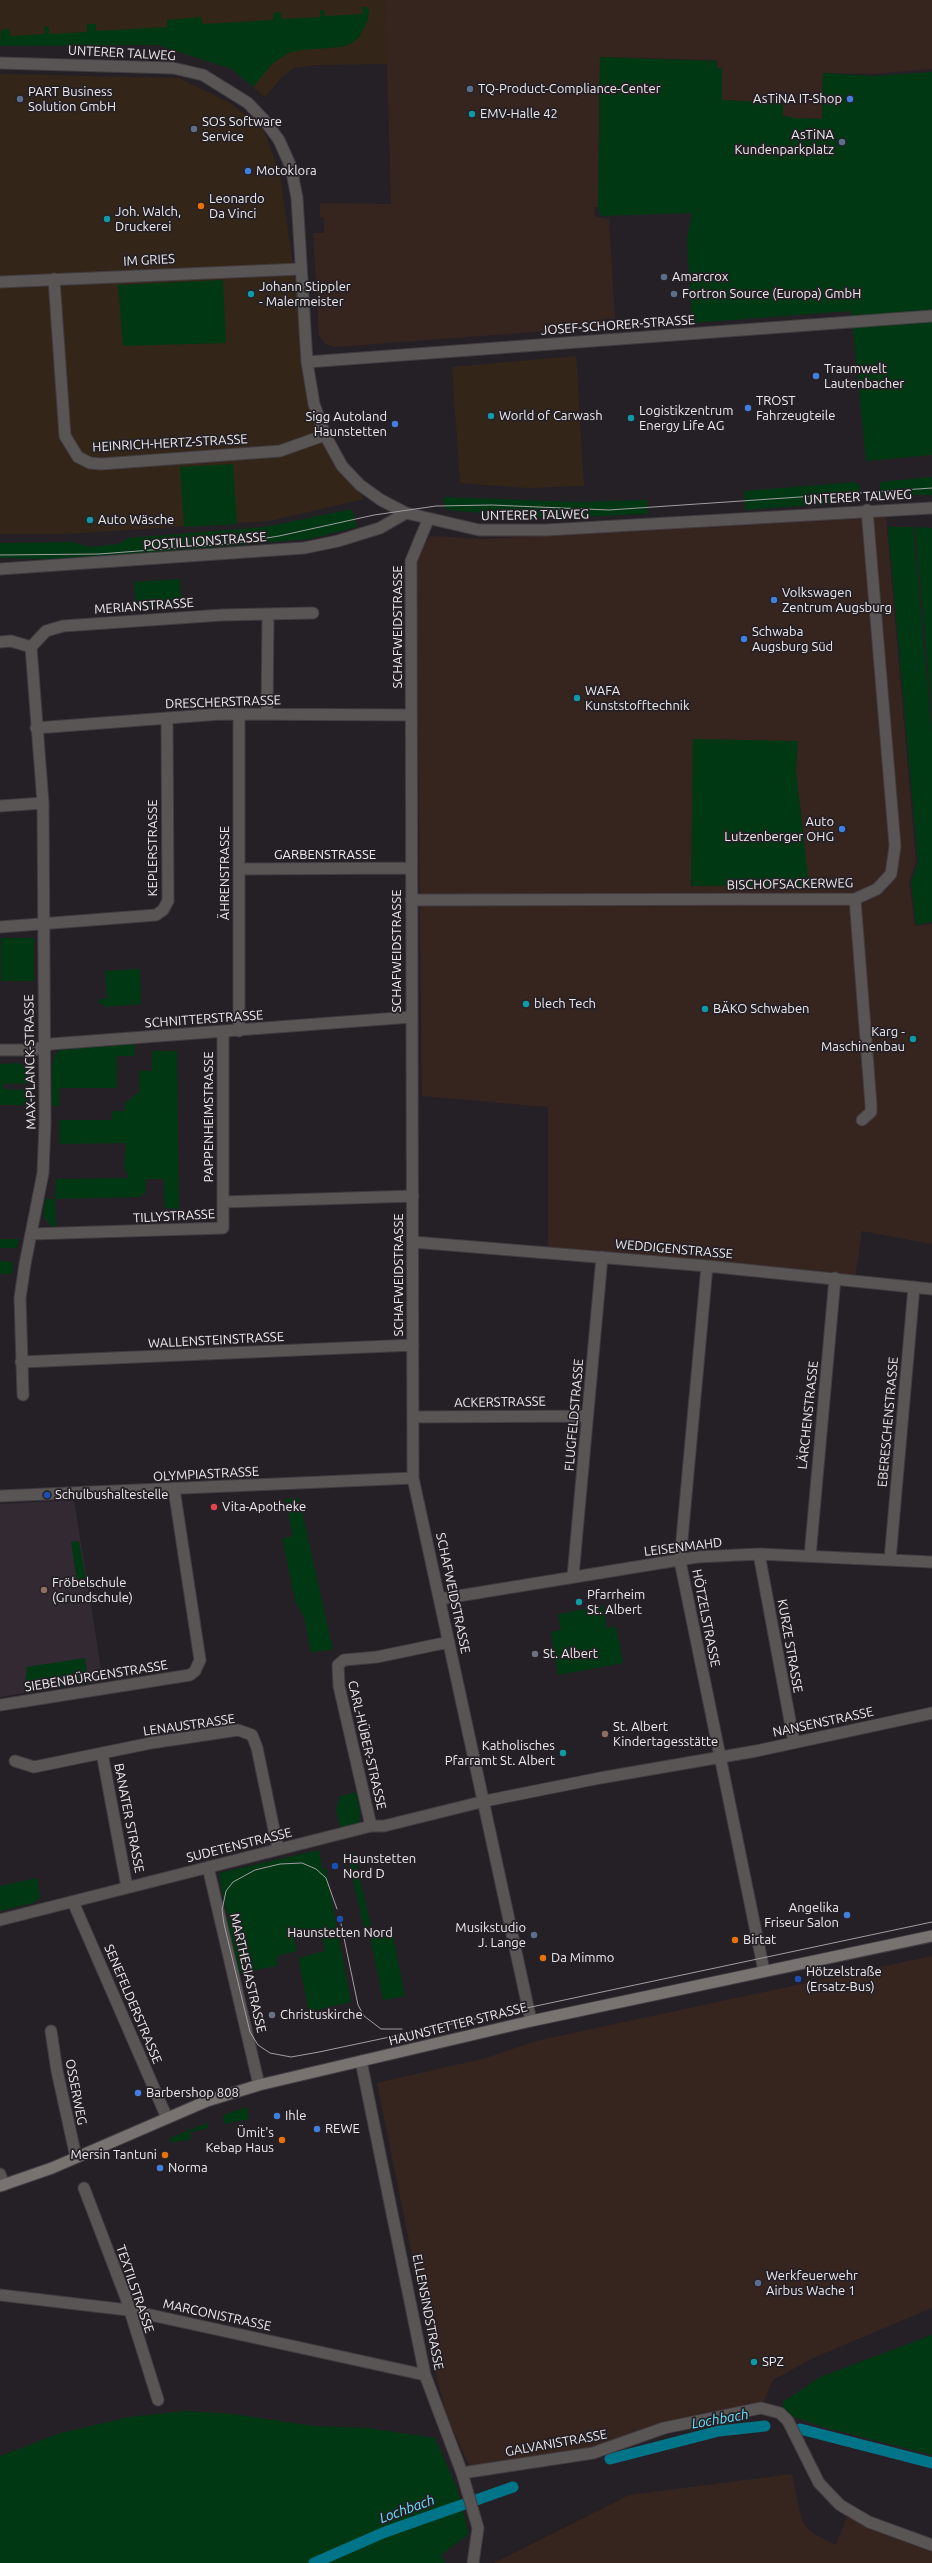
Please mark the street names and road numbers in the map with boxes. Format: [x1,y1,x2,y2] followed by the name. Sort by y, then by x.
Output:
[68,42,176,64] street label: UNTERER TALWEG
[123,251,175,269] street label: IM GRIES
[540,312,696,338] street label: JOSEF-SCHORER-STRASSE
[92,431,248,455] street label: HEINRICH-HERTZ-STRASSE
[804,486,912,508] street label: UNTERER TALWEG
[481,506,589,524] street label: UNTERER TALWEG
[143,529,267,553] street label: POSTILLIONSTRASSE
[390,565,406,689] street label: SCHAFWEIDSTRASSE
[94,595,194,617] street label: MERIANSTRASSE
[165,692,281,712] street label: DRESCHERSTRASSE
[145,799,161,897] street label: KEPLERSTRASSE
[217,826,233,920] street label: ÄHRENSTRASSE
[274,847,376,863] street label: GARBENSTRASSE
[727,875,853,893] street label: BISCHOFSACKERWEG
[389,889,405,1013] street label: SCHAFWEIDSTRASSE
[21,994,39,1130] street label: MAX-PLANCK-STRASSE
[144,1007,264,1031] street label: SCHNITTERSTRASSE
[201,1052,217,1182] street label: PAPPENHEIMSTRASSE
[133,1206,215,1226] street label: TILLYSTRASSE
[391,1213,407,1337] street label: SCHAFWEIDSTRASSE
[614,1236,734,1262] street label: WEDDIGENSTRASSE
[148,1329,284,1351] street label: WALLENSTEINSTRASSE
[875,1356,901,1488] street label: EBERESCHENSTRASSE
[561,1358,587,1472] street label: FLUGFELDSTRASSE
[795,1360,821,1470] street label: LÄRCHENSTRASSE
[454,1393,546,1411] street label: ACKERSTRASSE
[153,1463,259,1485] street label: OLYMPIASTRASSE
[433,1531,473,1655] street label: SCHAFWEIDSTRASSE
[643,1534,723,1560] street label: LEISENMAHD
[689,1568,723,1668] street label: HÖTZELSTRASSE
[774,1598,806,1694] street label: KURZE STRASSE
[23,1657,169,1695] street label: SIEBENBÜRGENSTRASSE
[345,1679,389,1811] street label: CARL-HÜBER-STRASSE
[771,1704,875,1740] street label: NANSENSTRASSE
[142,1711,236,1739] street label: LENAUSTRASSE
[111,1762,147,1874] street label: BANATER STRASSE
[185,1824,293,1866] street label: SUDETENSTRASSE
[227,1912,269,2034] street label: MARTHESIASTRASSE
[101,1942,165,2066] street label: SENEFELDERSTRASSE
[387,1999,529,2049] street label: HAUNSTETTER STRASSE
[62,2058,90,2126] street label: OSSERWEG
[113,2243,157,2335] street label: TEXTILSTRASSE
[409,2253,447,2371] street label: ELLENSINDSTRASSE
[161,2296,273,2334] street label: MARCONISTRASSE
[504,2426,608,2460] street label: GALVANISTRASSE

